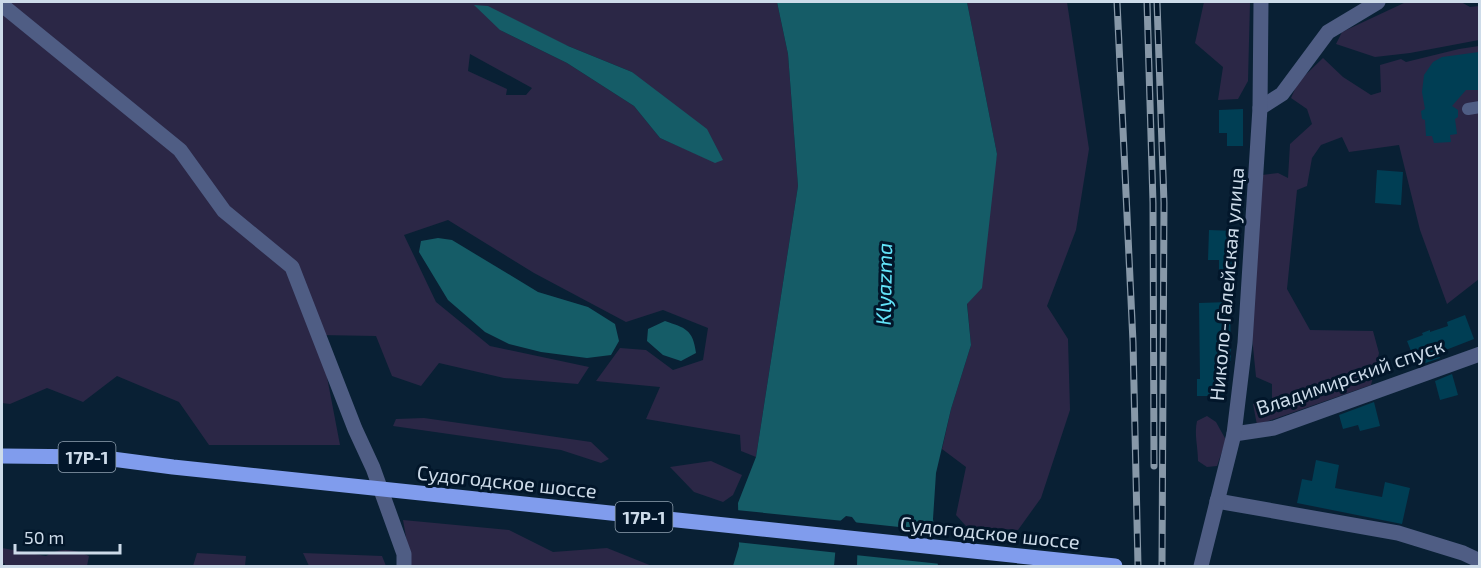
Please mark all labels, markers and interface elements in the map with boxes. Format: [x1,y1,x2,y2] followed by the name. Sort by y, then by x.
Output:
[1204,166,1249,402] street label: Николо-Галейская улица
[870,243,897,325] water label: Klyazma
[1253,332,1448,420] street label: Владимирский спуск
[58,442,116,472] road number: 17Р-1
[416,460,598,503] street label: Судогодское шоссе
[616,502,672,532] road number: 17Р-1
[899,511,1081,554] street label: Судогодское шоссе
[15,517,120,555] scale bar
[24,526,64,548] text: 50 m

